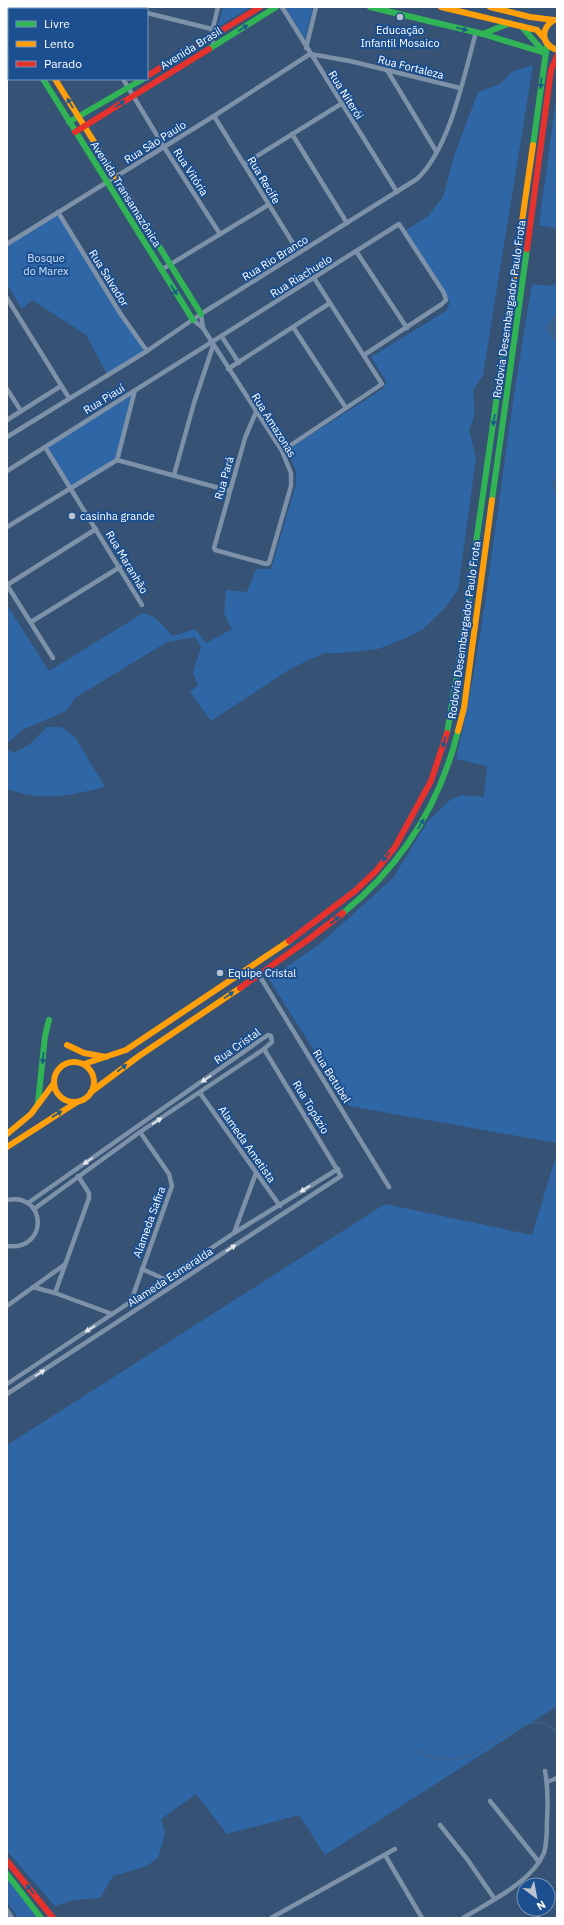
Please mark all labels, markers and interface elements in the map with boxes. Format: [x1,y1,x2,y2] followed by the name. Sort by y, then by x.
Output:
[8,8,148,80] legend
[395,12,405,22] marker: Educação Infantil Mosaico
[44,16,70,31] text: Livre
[158,23,224,73] street label: Avenida Brasil
[360,23,440,50] place label: Educação Infantil Mosaico
[237,24,248,31] one-way arrow
[456,26,468,32] one-way arrow
[44,36,74,51] text: Lento
[377,52,446,82] street label: Rua Fortaleza
[44,56,82,71] text: Parado
[325,68,367,122] street label: Rua Niterói
[538,77,544,89] one-way arrow
[66,97,73,109] one-way arrow
[115,100,125,108] one-way arrow
[121,117,189,167] street label: Rua São Paulo
[88,138,164,250] street label: Avenida Transamazônica
[170,146,212,198] street label: Rua Vitória
[244,154,284,206] street label: Rua Recife
[490,219,528,399] street label: Rodovia Desembargador Paulo Frota
[239,232,311,284] street label: Rua Rio Branco
[86,247,132,309] street label: Rua Salvador
[23,251,69,278] park label: Bosque do Marex
[267,251,335,301] street label: Rua Riachuelo
[171,284,178,296] one-way arrow
[81,381,127,417] street label: Rua Piauí
[249,390,299,460] street label: Rua Amazonas
[491,414,497,426] one-way arrow
[211,455,237,501] street label: Rua Pará
[80,509,155,523] place label: casinha grande
[67,511,77,521] marker: casinha grande
[103,528,151,596] street label: Rua Maranhão
[445,540,483,720] street label: Rodovia Desembargador Paulo Frota
[441,736,447,748] one-way arrow
[418,818,425,829] one-way arrow
[382,852,391,863] one-way arrow
[330,915,341,924] one-way arrow
[228,966,296,980] place label: Equipe Cristal
[215,968,225,978] marker: Equipe Cristal
[224,991,235,999] one-way arrow
[211,1025,263,1067] street label: Rua Cristal
[310,1047,354,1105] street label: Rua Betubel
[40,1052,46,1064] one-way arrow
[116,1064,127,1072] one-way arrow
[200,1075,211,1083] one-way arrow
[290,1078,332,1136] street label: Rua Topázio
[215,1103,279,1185] street label: Alameda Ametista
[52,1110,62,1118] one-way arrow
[152,1117,162,1125] one-way arrow
[82,1157,93,1165] one-way arrow
[130,1184,168,1260] street label: Alameda Safira
[299,1186,311,1193] one-way arrow
[125,1244,215,1310] street label: Alameda Esmeralda
[226,1244,236,1252] one-way arrow
[85,1325,95,1333] one-way arrow
[34,1369,46,1376] one-way arrow
[516,1877,556,1917] north arrow
[26,1884,35,1895] one-way arrow
[534,1897,548,1914] text: N

